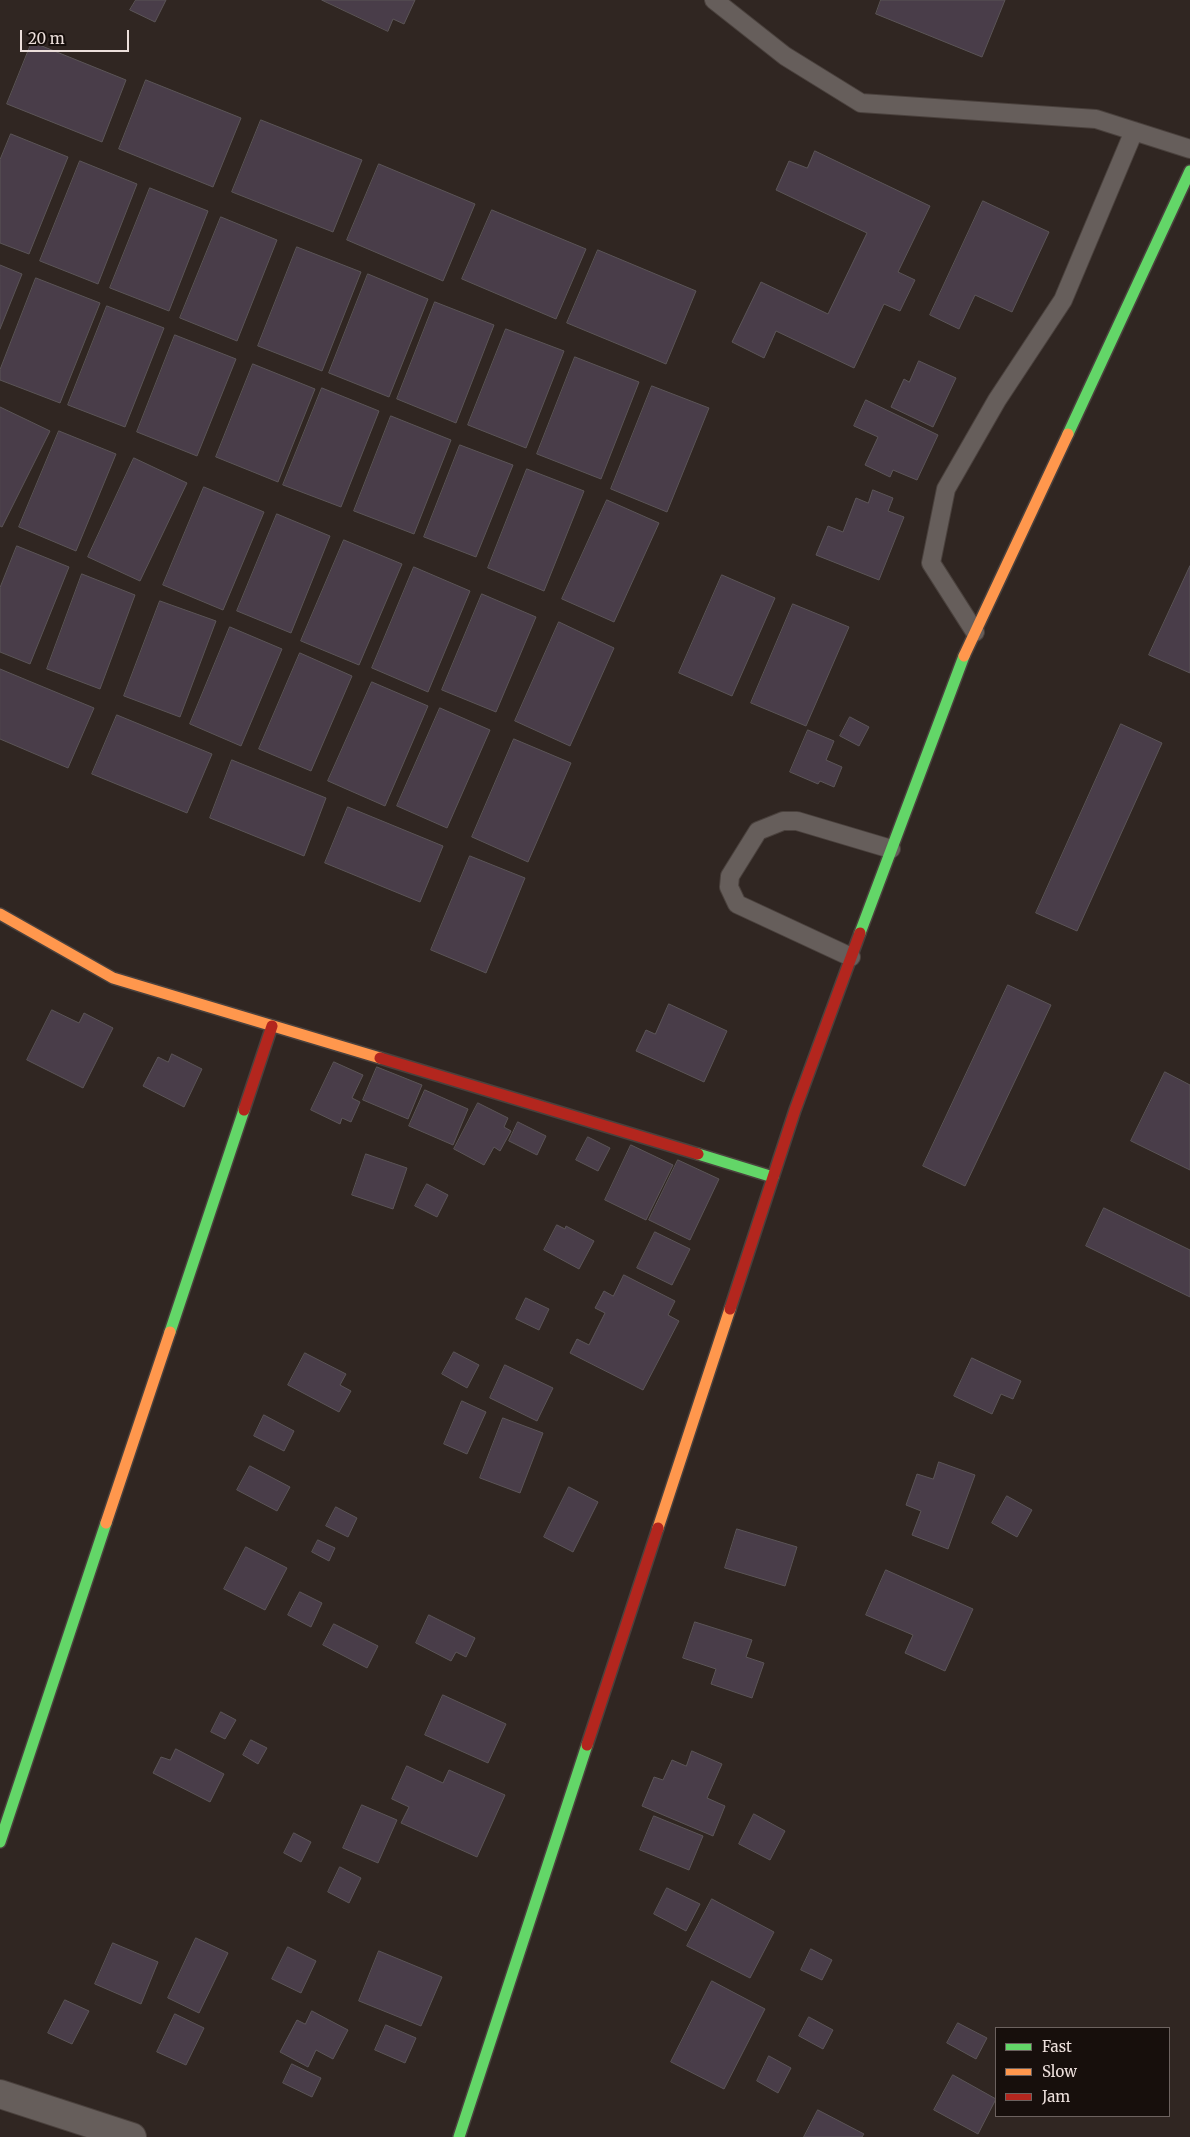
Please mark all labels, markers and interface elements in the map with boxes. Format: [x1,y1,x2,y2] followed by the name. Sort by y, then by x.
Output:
[22,20,131,52] scale bar
[28,29,65,48] text: 20 m
[995,2027,1170,2117] legend
[1042,2037,1072,2056] text: Fast
[1042,2062,1077,2081] text: Slow
[1042,2087,1070,2106] text: Jam

